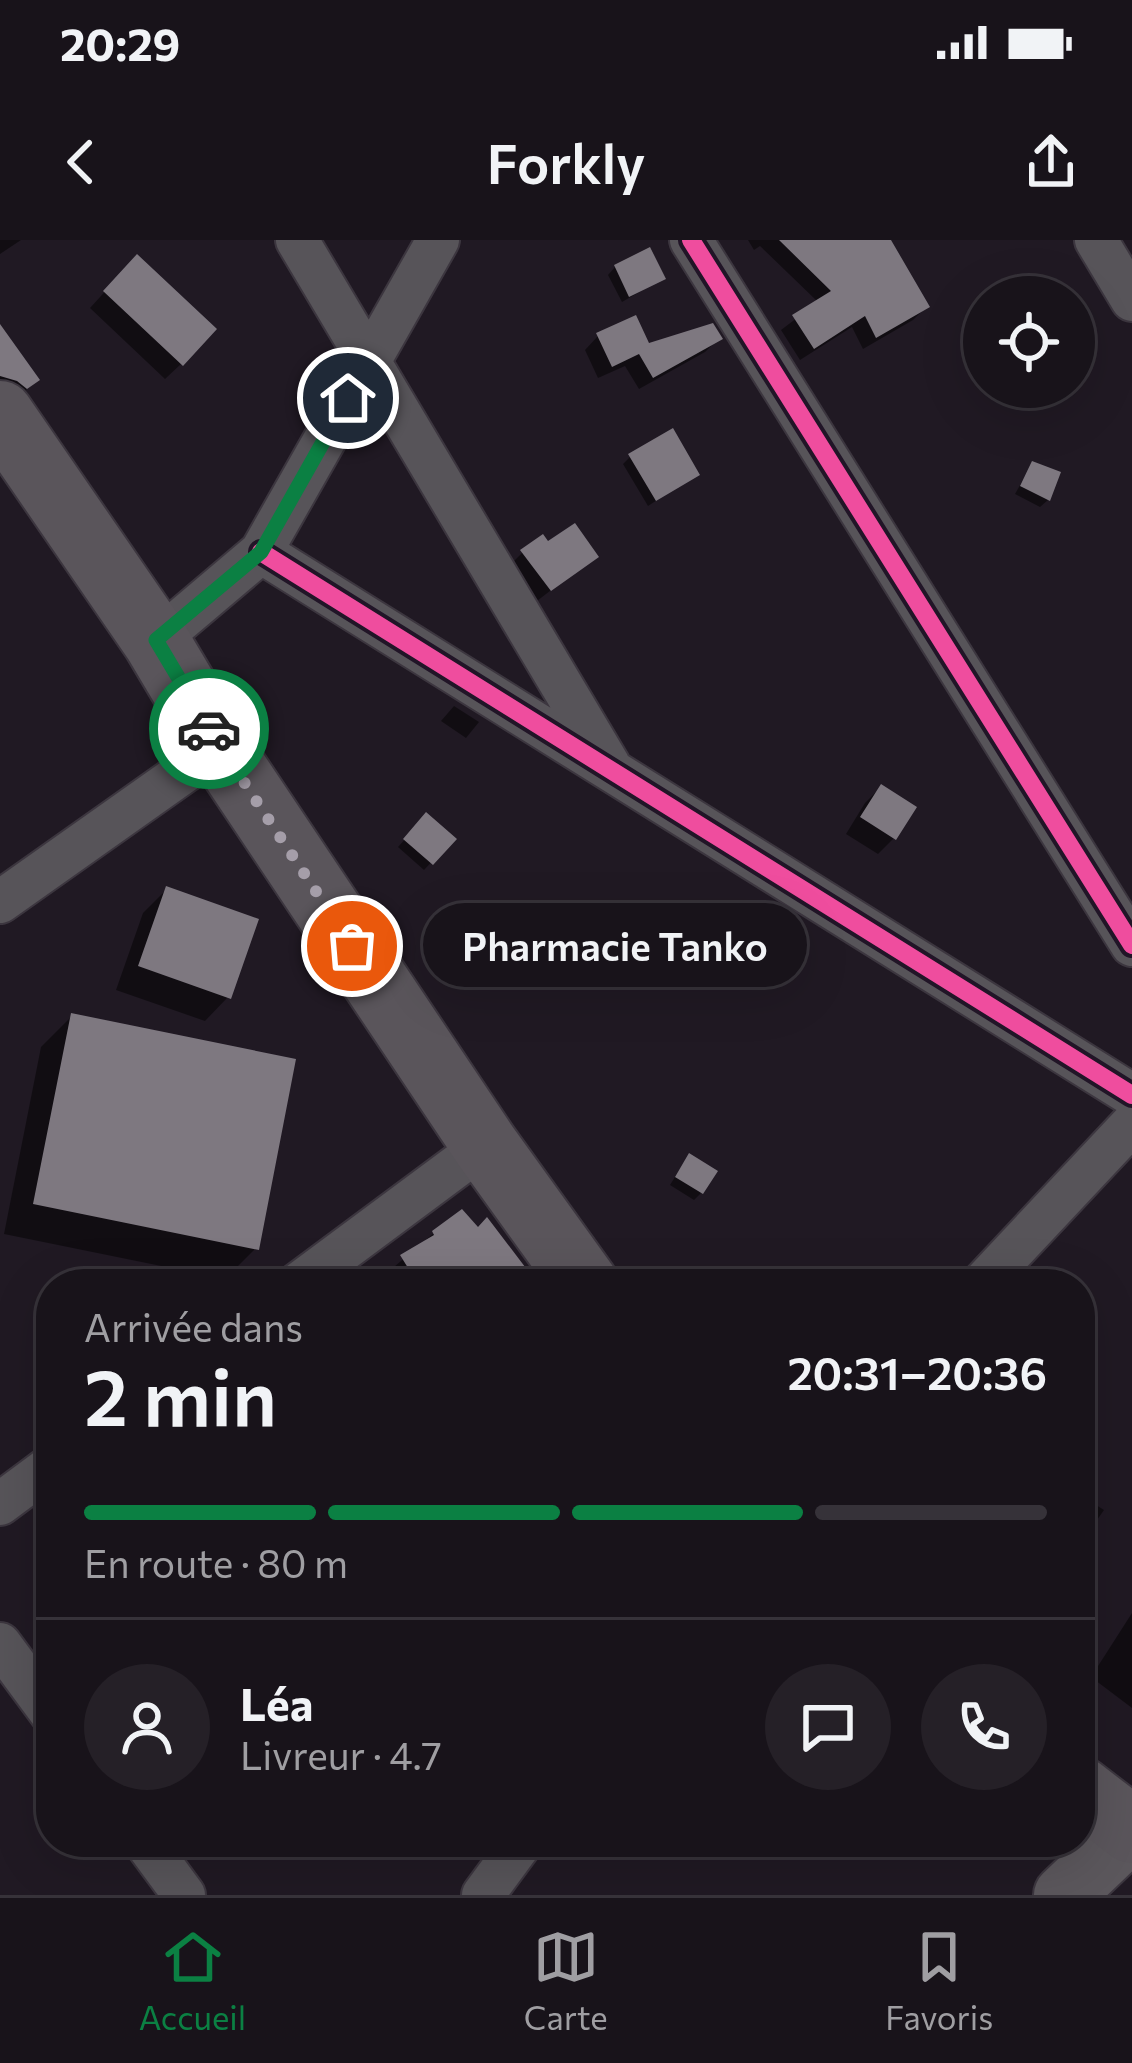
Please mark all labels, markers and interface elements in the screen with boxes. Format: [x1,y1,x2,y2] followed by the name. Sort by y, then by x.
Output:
[60,15,180,70] text: 20:29
[48,129,114,195] icon: back
[487,129,645,195] text: Forkly
[1018,129,1084,195] icon: share
[963,276,1095,408] map controls
[963,276,1095,408] button: locate
[297,347,399,449] pin
[315,365,381,431] icon: home
[149,669,269,789] courier
[176,696,242,762] icon: car
[301,895,403,997] pin
[424,904,808,988] callout: Pharmacie Tanko
[319,913,385,979] icon: bag
[462,921,768,969] text: Pharmacie Tanko
[84,1302,303,1350] text: Arrivée dans
[787,1344,1047,1399] text: 20:31–20:36
[84,1347,277,1442] text: 2 min
[84,1538,348,1586] text: En route · 80 m
[84,1664,210,1790] button: person
[765,1664,891,1790] button: chat
[921,1664,1047,1790] button: phone
[240,1675,314,1730] text: Léa
[240,1730,442,1778] text: Livreur · 4.7
[139,1924,246,2037] tab: Accueil
[524,1924,608,2037] tab: Carte
[885,1924,993,2037] tab: Favoris

